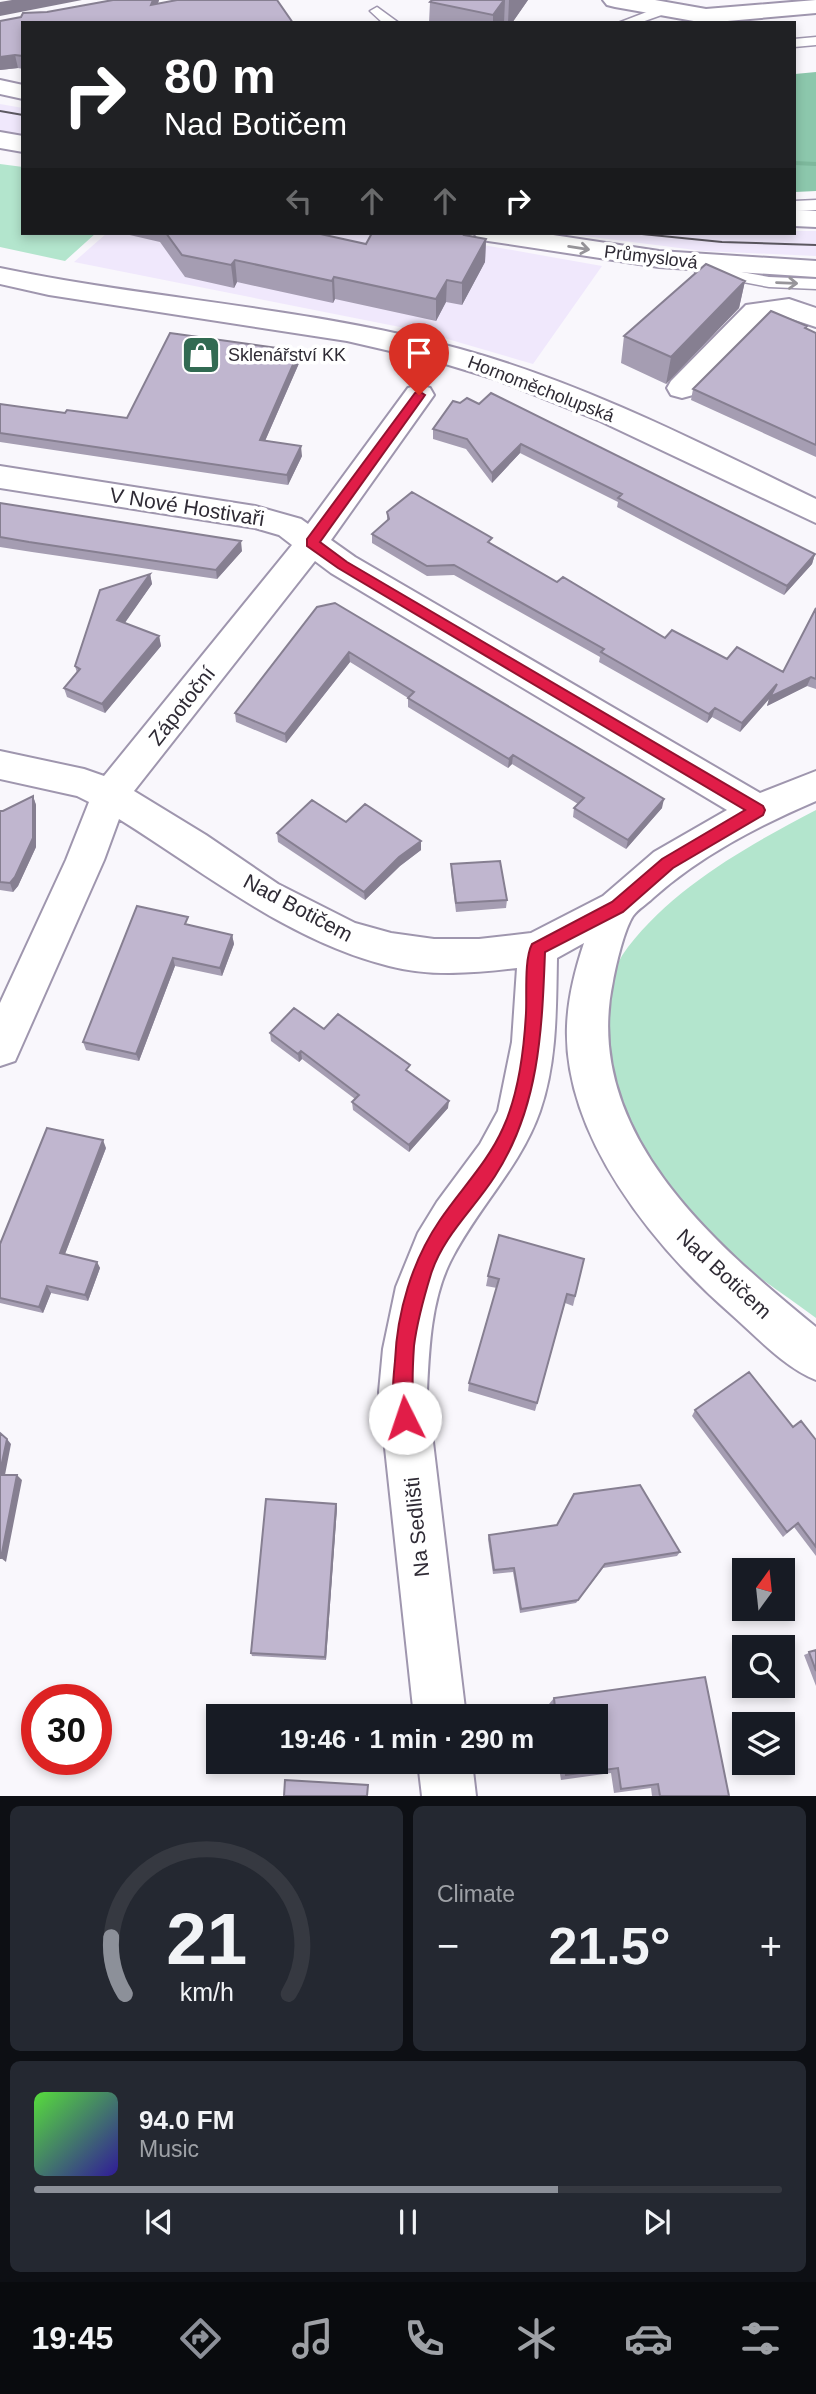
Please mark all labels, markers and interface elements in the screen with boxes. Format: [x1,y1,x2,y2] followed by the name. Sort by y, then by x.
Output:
[49,49,140,140] icon: right
[164,49,276,103] text: 80 m
[164,106,347,142] text: Nad Botičem
[280,182,318,220] icon: left
[353,182,391,220] icon: ahead
[426,182,464,220] icon: ahead
[499,182,537,220] icon: right
[603,241,700,273] street label: Průmyslová
[568,242,590,255] one-way arrow
[776,276,799,290] one-way arrow
[389,323,449,395] pin
[180,334,222,376] shop icon: Sklenářství KK
[400,334,438,372] icon: arrive
[228,345,346,365] place label: Sklenářství KK
[465,352,618,426] street label: Hornoměcholupská
[108,483,266,530] street label: V Nové Hostivaři
[144,662,220,750] street label: Zápotoční
[240,869,357,946] street label: Nad Botičem
[673,1224,776,1323] street label: Nad Botičem
[368,1381,442,1455] position arrow
[400,1476,433,1578] street label: Na Sedlišti
[732,1558,794,1620] north arrow
[732,1558,795,1775] map controls
[732,1635,795,1698] button: search
[21,1684,112,1775] speed limit sign: 30
[732,1712,795,1775] button: layers
[280,1724,534,1754] text: 19:46 · 1 min · 290 m
[437,1881,515,1907] text: Climate
[166,1899,247,1980] text: 21
[548,1917,671,1975] text: 21.5°
[437,1925,459,1967] text: −
[760,1925,782,1967] text: +
[179,1978,234,2006] text: km/h
[139,2105,234,2135] text: 94.0 FM
[139,2136,199,2162] text: Music
[140,2203,178,2241] icon: previous
[389,2203,427,2241] icon: pause
[638,2203,676,2241] icon: next
[176,2314,225,2363] icon: directions
[288,2314,337,2363] icon: music
[400,2314,449,2363] icon: phone
[512,2314,561,2363] icon: climate
[624,2314,673,2363] icon: car
[736,2314,785,2363] icon: filters
[31,2320,113,2356] text: 19:45

